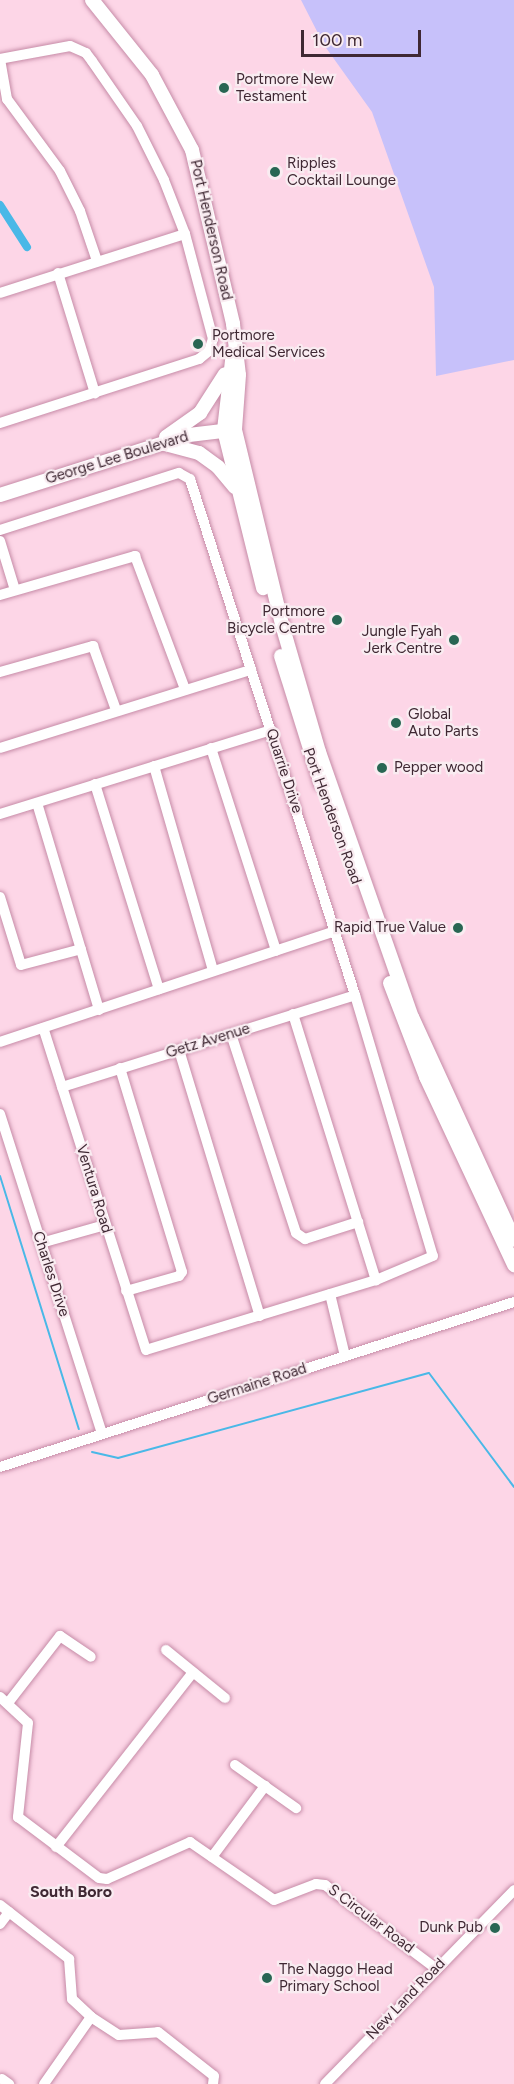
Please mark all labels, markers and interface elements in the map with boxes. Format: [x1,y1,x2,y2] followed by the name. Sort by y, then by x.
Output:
[304,18,424,56] scale bar
[312,29,362,51] text: 100 m
[236,70,334,105] place label: Portmore New Testament
[217,81,231,95] marker: Portmore New Testament
[287,154,396,189] place label: Ripples Cocktail Lounge
[186,158,236,302] street label: Port Henderson Road
[268,165,282,179] marker: Ripples Cocktail Lounge
[212,326,325,361] place label: Portmore Medical Services
[189,335,207,353] marker: Portmore Medical Services
[43,428,191,488] street label: George Lee Boulevard
[227,602,325,637] place label: Portmore Bicycle Centre
[330,613,344,627] marker: Portmore Bicycle Centre
[362,622,442,657] place label: Jungle Fyah Jerk Centre
[447,633,461,647] marker: Jungle Fyah Jerk Centre
[408,705,478,740] place label: Global Auto Parts
[389,716,403,730] marker: Global Auto Parts
[262,726,306,816] street label: Quarrie Drive
[299,745,365,887] street label: Port Henderson Road
[394,759,483,777] place label: Pepper wood
[375,761,389,775] marker: Pepper wood
[334,919,446,937] place label: Rapid True Value
[451,921,465,935] marker: Rapid True Value
[164,1020,252,1062] street label: Getz Avenue
[72,1143,116,1235] street label: Ventura Road
[29,1229,73,1319] street label: Charles Drive
[205,1359,309,1409] street label: Germaine Road
[324,1881,418,1957] street label: S Circular Road
[30,1882,112,1902] district label: South Boro
[419,1919,483,1937] place label: Dunk Pub
[488,1921,502,1935] marker: Dunk Pub
[363,1955,449,2043] street label: New Land Road
[279,1960,393,1995] place label: The Naggo Head Primary School
[260,1971,274,1985] marker: The Naggo Head Primary School

